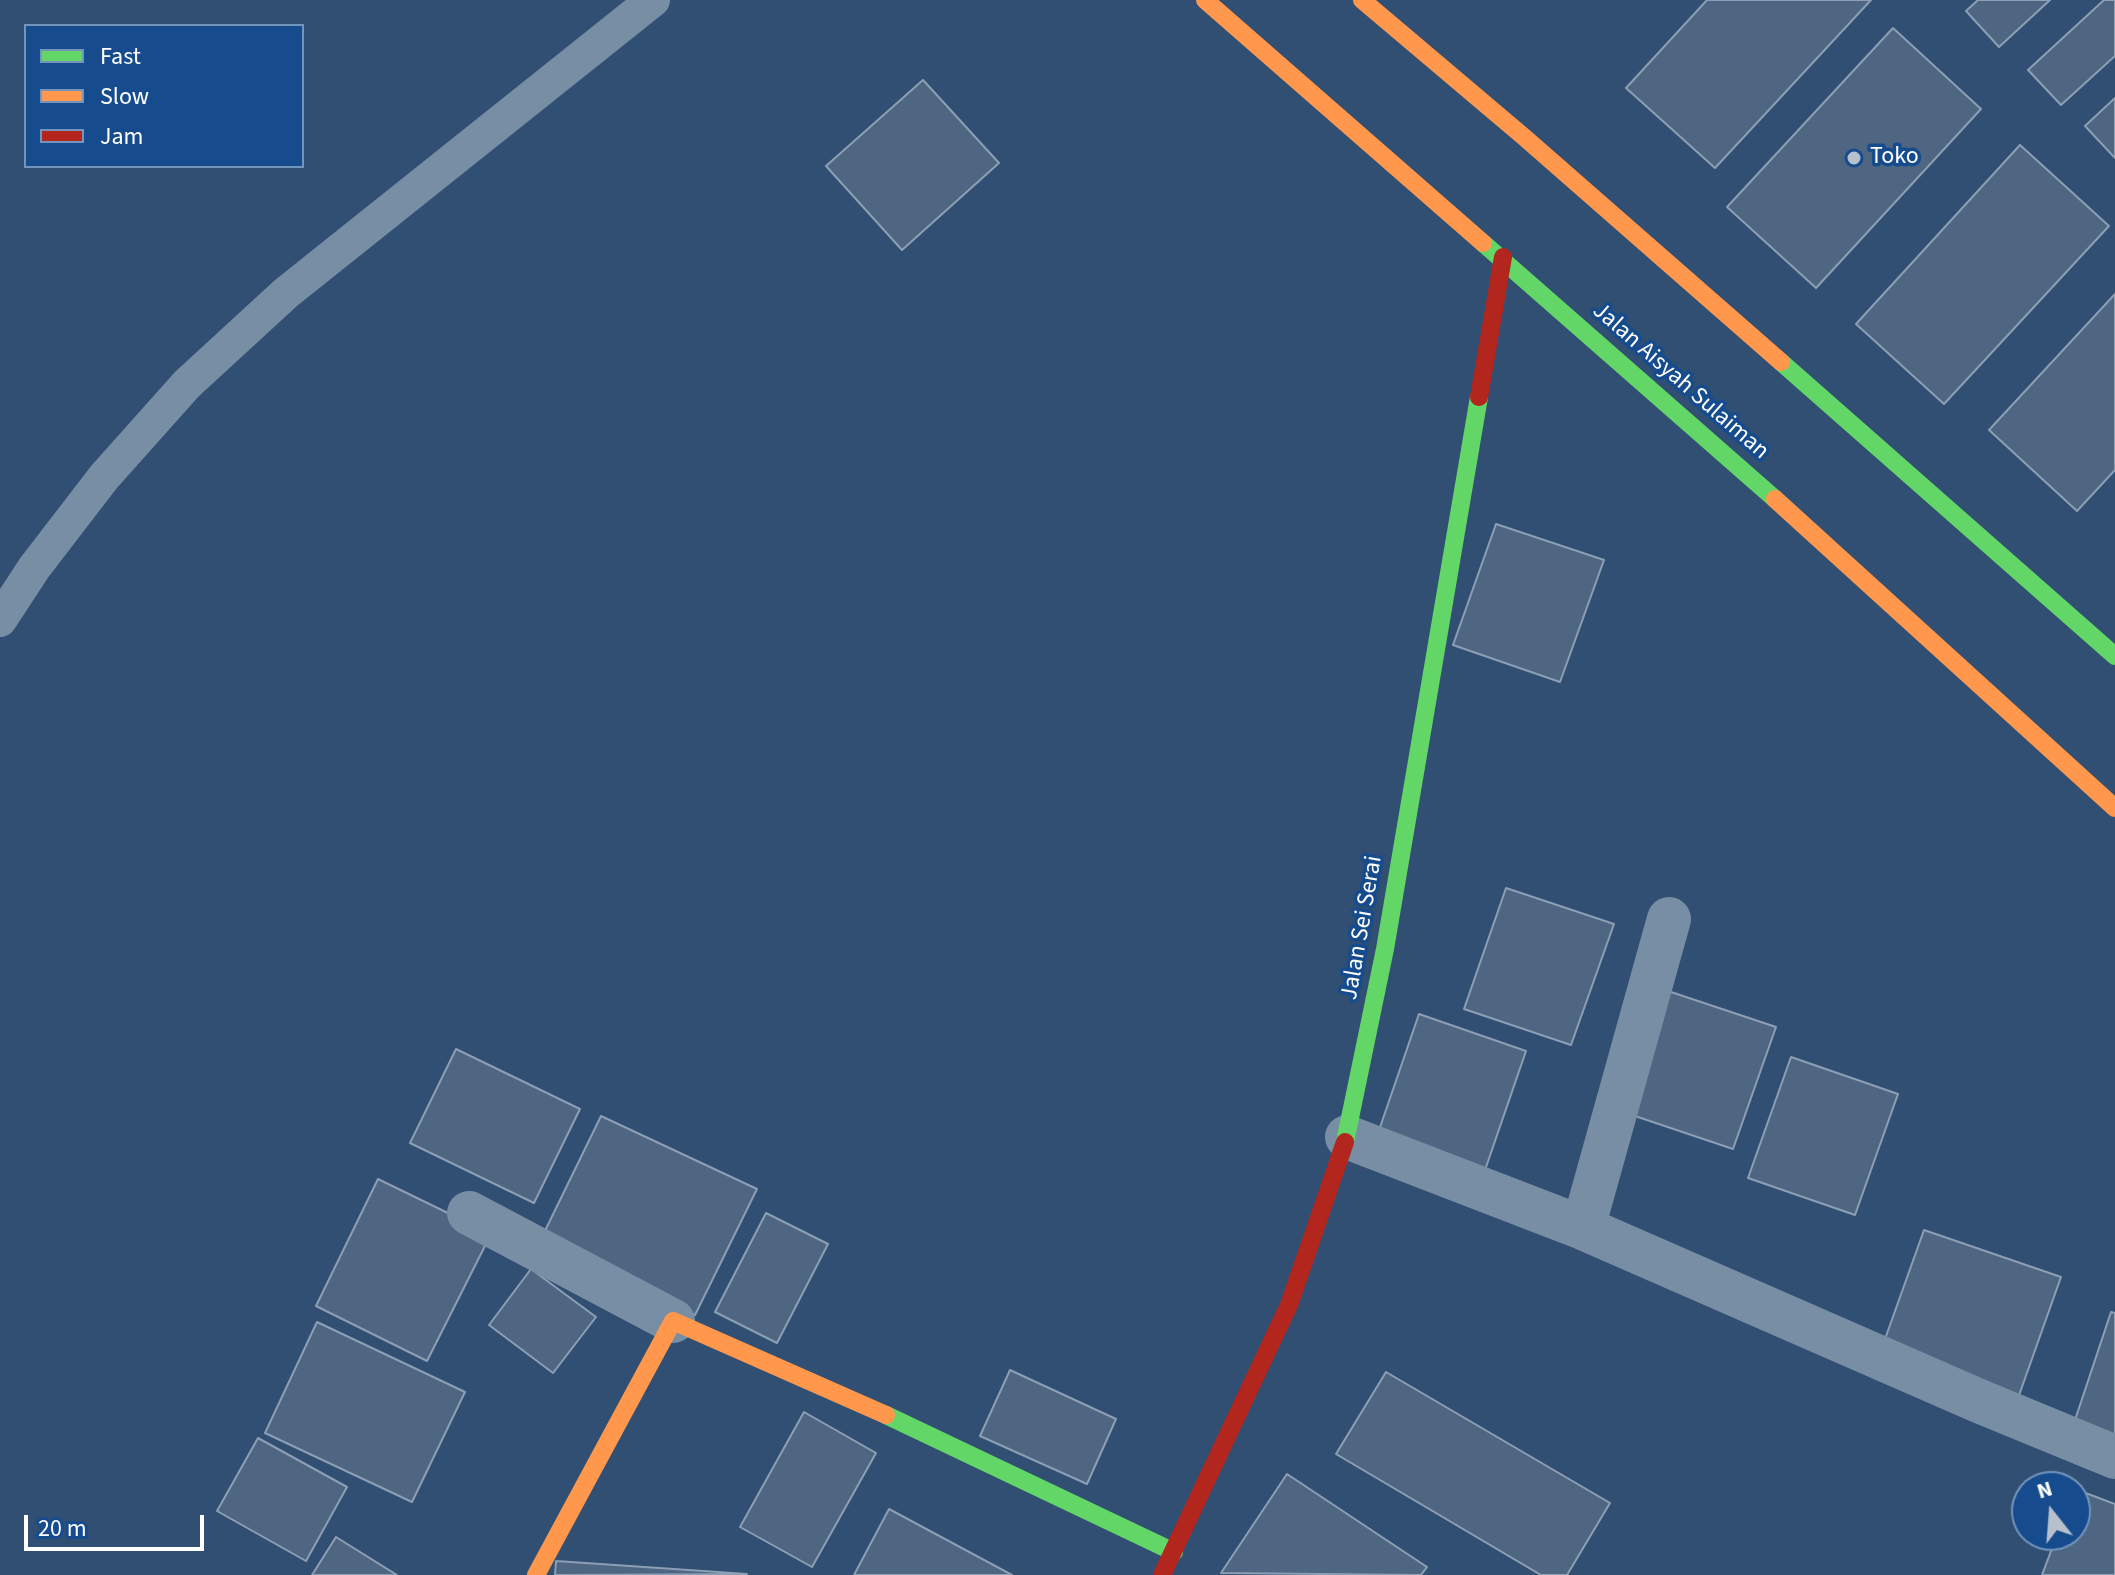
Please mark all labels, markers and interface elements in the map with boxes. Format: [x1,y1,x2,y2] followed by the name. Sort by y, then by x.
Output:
[24,24,304,168] legend
[100,39,141,74] text: Fast
[100,79,149,114] text: Slow
[100,119,144,154] text: Jam
[1870,144,1919,172] place label: Toko
[1845,149,1863,167] marker: Toko
[1586,297,1774,467] street label: Jalan Aisyah Sulaiman
[1336,854,1390,1002] street label: Jalan Sei Serai
[2011,1471,2091,1551] north arrow
[2033,1473,2056,1507] text: N
[28,1499,208,1549] scale bar
[38,1511,87,1546] text: 20 m

